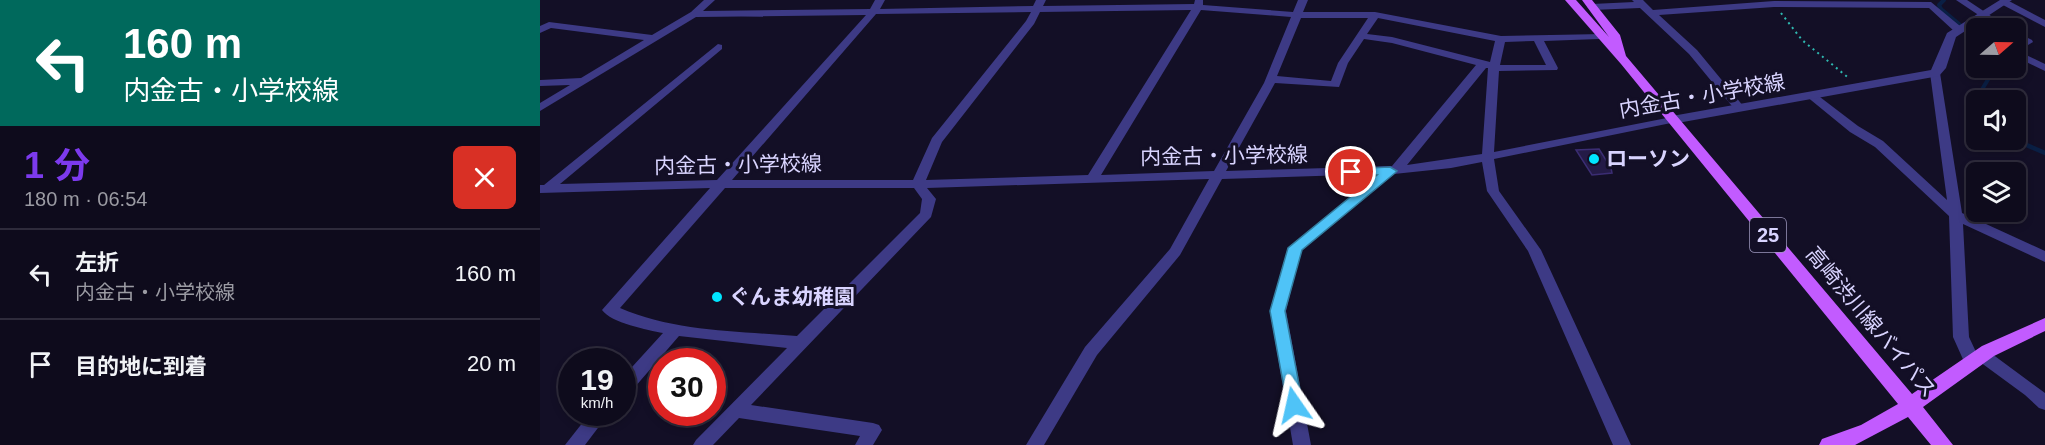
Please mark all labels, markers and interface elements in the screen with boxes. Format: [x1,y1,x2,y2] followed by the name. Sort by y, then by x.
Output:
[1966,18,2026,78] north arrow
[1966,18,2026,222] map controls
[123,20,242,67] text: 160 m
[24,24,102,102] icon: left
[1617,70,1787,121] street label: 内金古・小学校線
[123,76,339,106] text: 内金古・小学校線
[1966,90,2026,150] button: sound
[1140,143,1308,168] street label: 内金古・小学校線
[24,145,90,186] text: 1 分
[453,146,516,209] button: close
[1325,146,1376,197] pin
[1606,147,1690,170] place label: ローソン
[654,152,822,177] street label: 内金古・小学校線
[1587,152,1601,166] marker: ローソン
[1334,155,1367,188] icon: arrive
[1966,162,2026,222] button: layers
[24,188,147,210] text: 180 m · 06:54
[1750,218,1786,252] road number: 25
[1802,242,1941,401] street label: 高崎渋川線バイパス
[75,250,119,275] text: 左折
[24,258,57,291] icon: left
[455,261,516,286] text: 160 m
[75,281,235,303] text: 内金古・小学校線
[729,285,855,308] place label: ぐんま幼稚園
[710,290,724,304] marker: ぐんま幼稚園
[24,348,57,381] icon: arrive
[648,348,726,426] speed limit sign: 30
[467,351,516,376] text: 20 m
[75,354,207,379] text: 目的地に到着
[580,363,614,396] text: 19
[1262,373,1326,437] position arrow
[581,394,613,411] text: km/h

